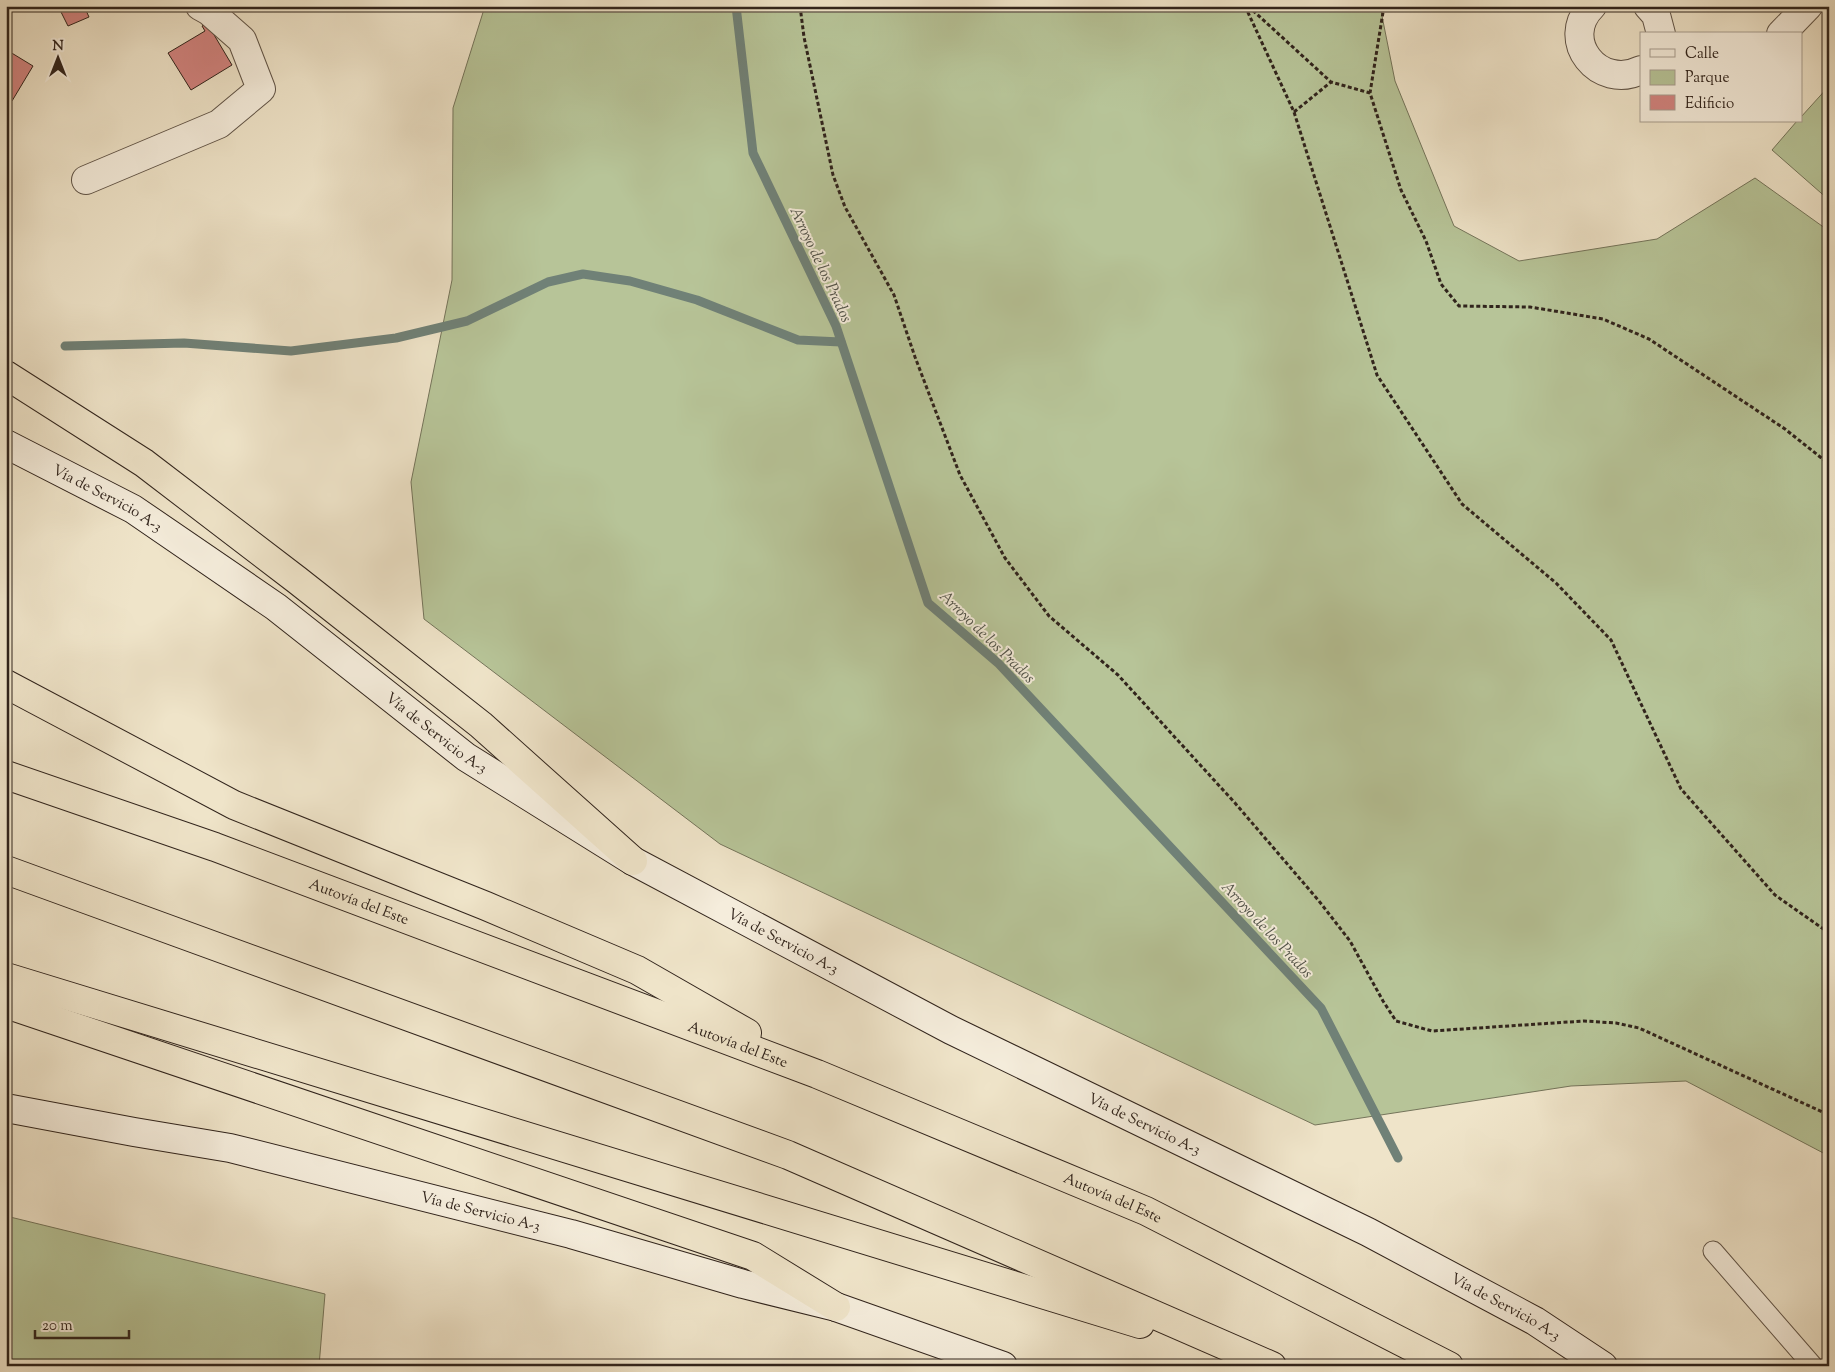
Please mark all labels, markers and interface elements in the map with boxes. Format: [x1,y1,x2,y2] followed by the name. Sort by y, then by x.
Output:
[32,32,82,82] north arrow
[1640,32,1802,122] legend
[52,37,64,57] text: N
[1685,44,1719,65] text: Calle
[1685,68,1729,89] text: Parque
[1685,94,1734,115] text: Edificio
[783,203,857,327] water label: Arroyo de los Prados
[48,460,166,538] street label: Vía de Servicio A-3
[933,586,1039,690] water label: Arroyo de los Prados
[380,688,491,780] street label: Vía de Servicio A-3
[306,874,411,931] street label: Autovía del Este
[1215,877,1317,984] water label: Arroyo de los Prados
[723,904,842,980] street label: Vía de Servicio A-3
[685,1017,790,1074] street label: Autovía del Este
[1084,1089,1204,1161] street label: Vía de Servicio A-3
[1060,1169,1165,1229] street label: Autovía del Este
[418,1187,542,1238] street label: Vía de Servicio A-3
[1446,1269,1564,1347] street label: Vía de Servicio A-3
[35,1307,129,1339] scale bar
[42,1316,73,1337] text: 20 m

